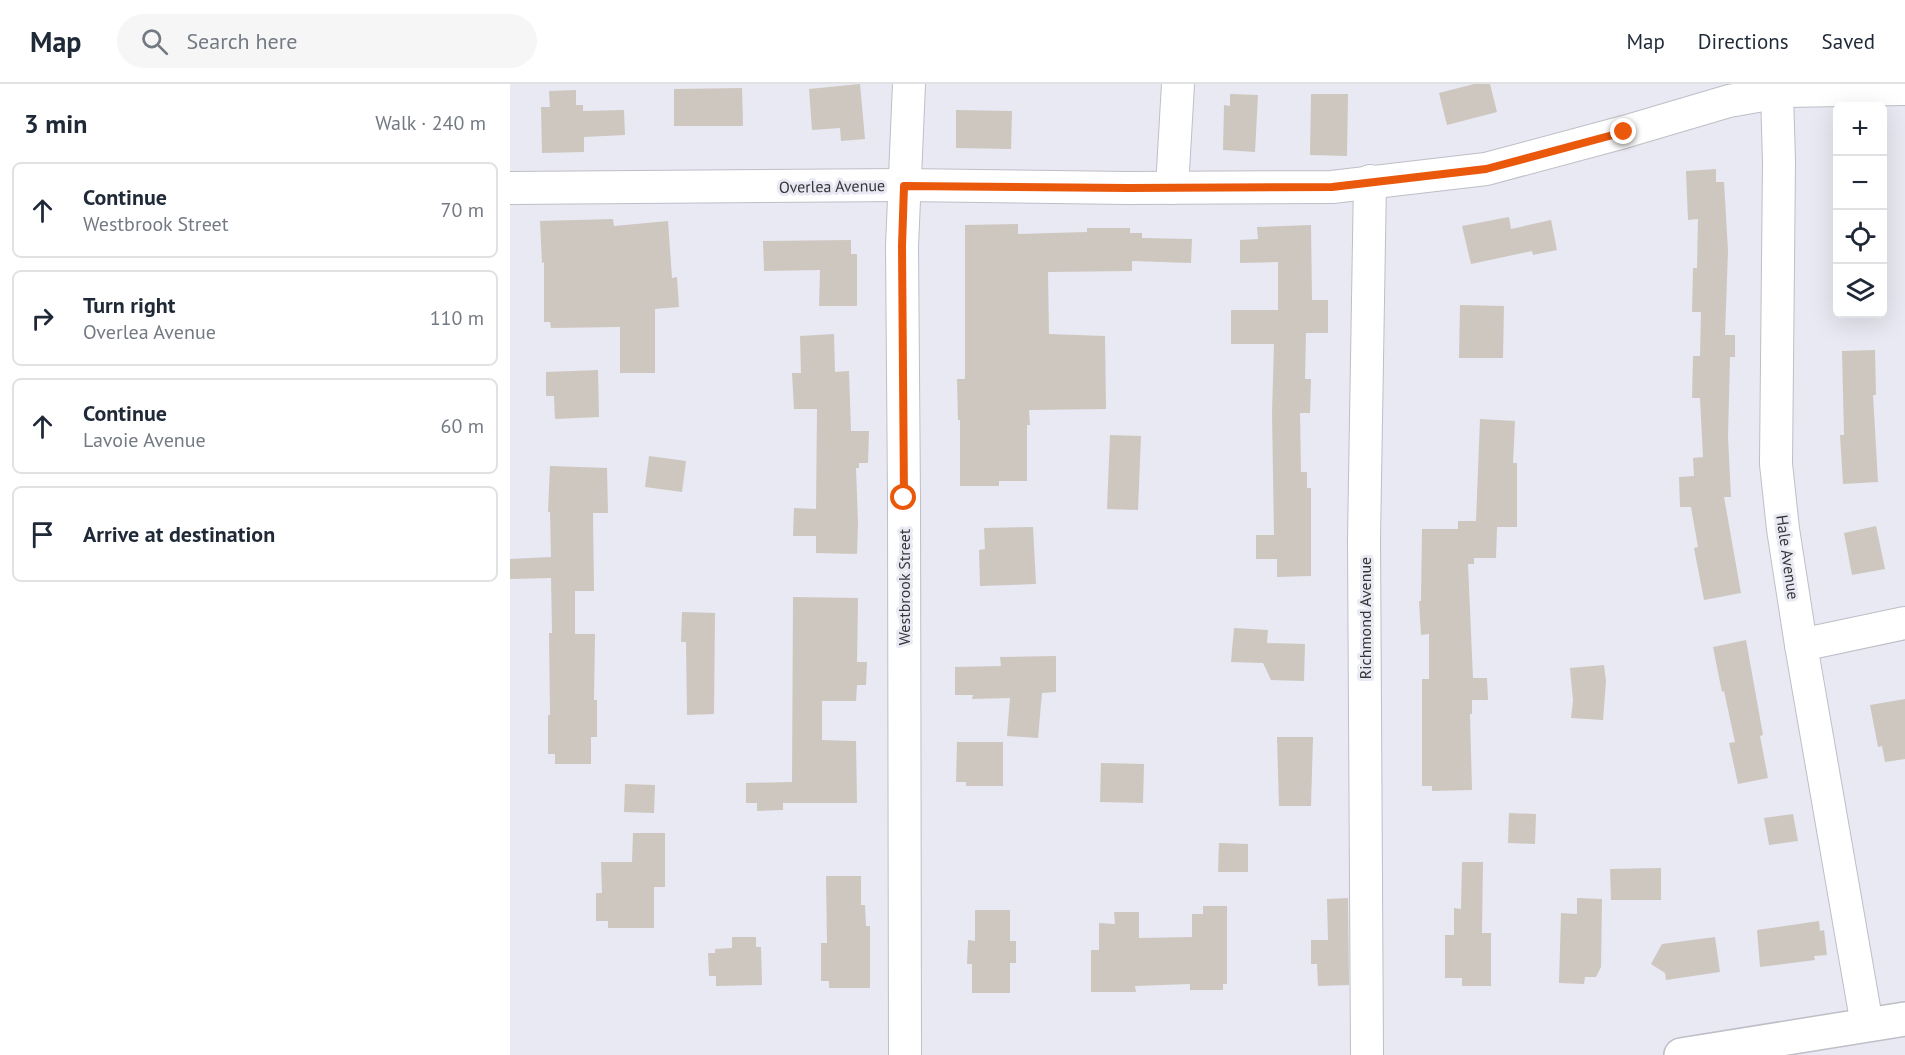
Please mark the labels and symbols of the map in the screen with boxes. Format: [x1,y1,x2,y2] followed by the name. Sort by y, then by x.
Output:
[1610,118,1636,144] route end
[779,175,885,197] street label: Overlea Avenue
[890,484,916,510] route start
[1772,513,1804,601] street label: Hale Avenue
[894,528,914,645] street label: Westbrook Street
[1355,557,1375,679] street label: Richmond Avenue

